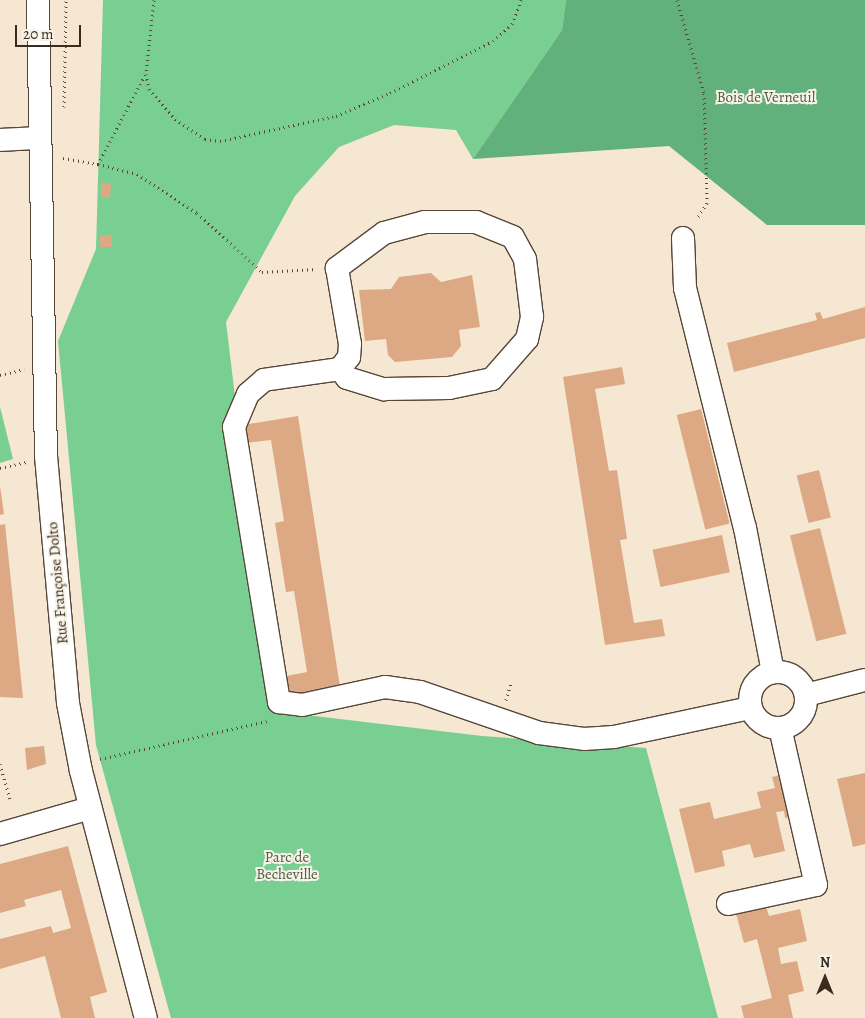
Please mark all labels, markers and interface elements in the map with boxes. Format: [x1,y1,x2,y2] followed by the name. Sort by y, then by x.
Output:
[18,15,84,47] scale bar
[23,24,54,44] text: 20 m
[717,89,815,107] park label: Bois de Verneuil
[44,521,72,645] street label: Rue Françoise Dolto
[256,848,318,883] park label: Parc de Becheville
[800,953,850,1003] north arrow
[820,953,830,972] text: N

